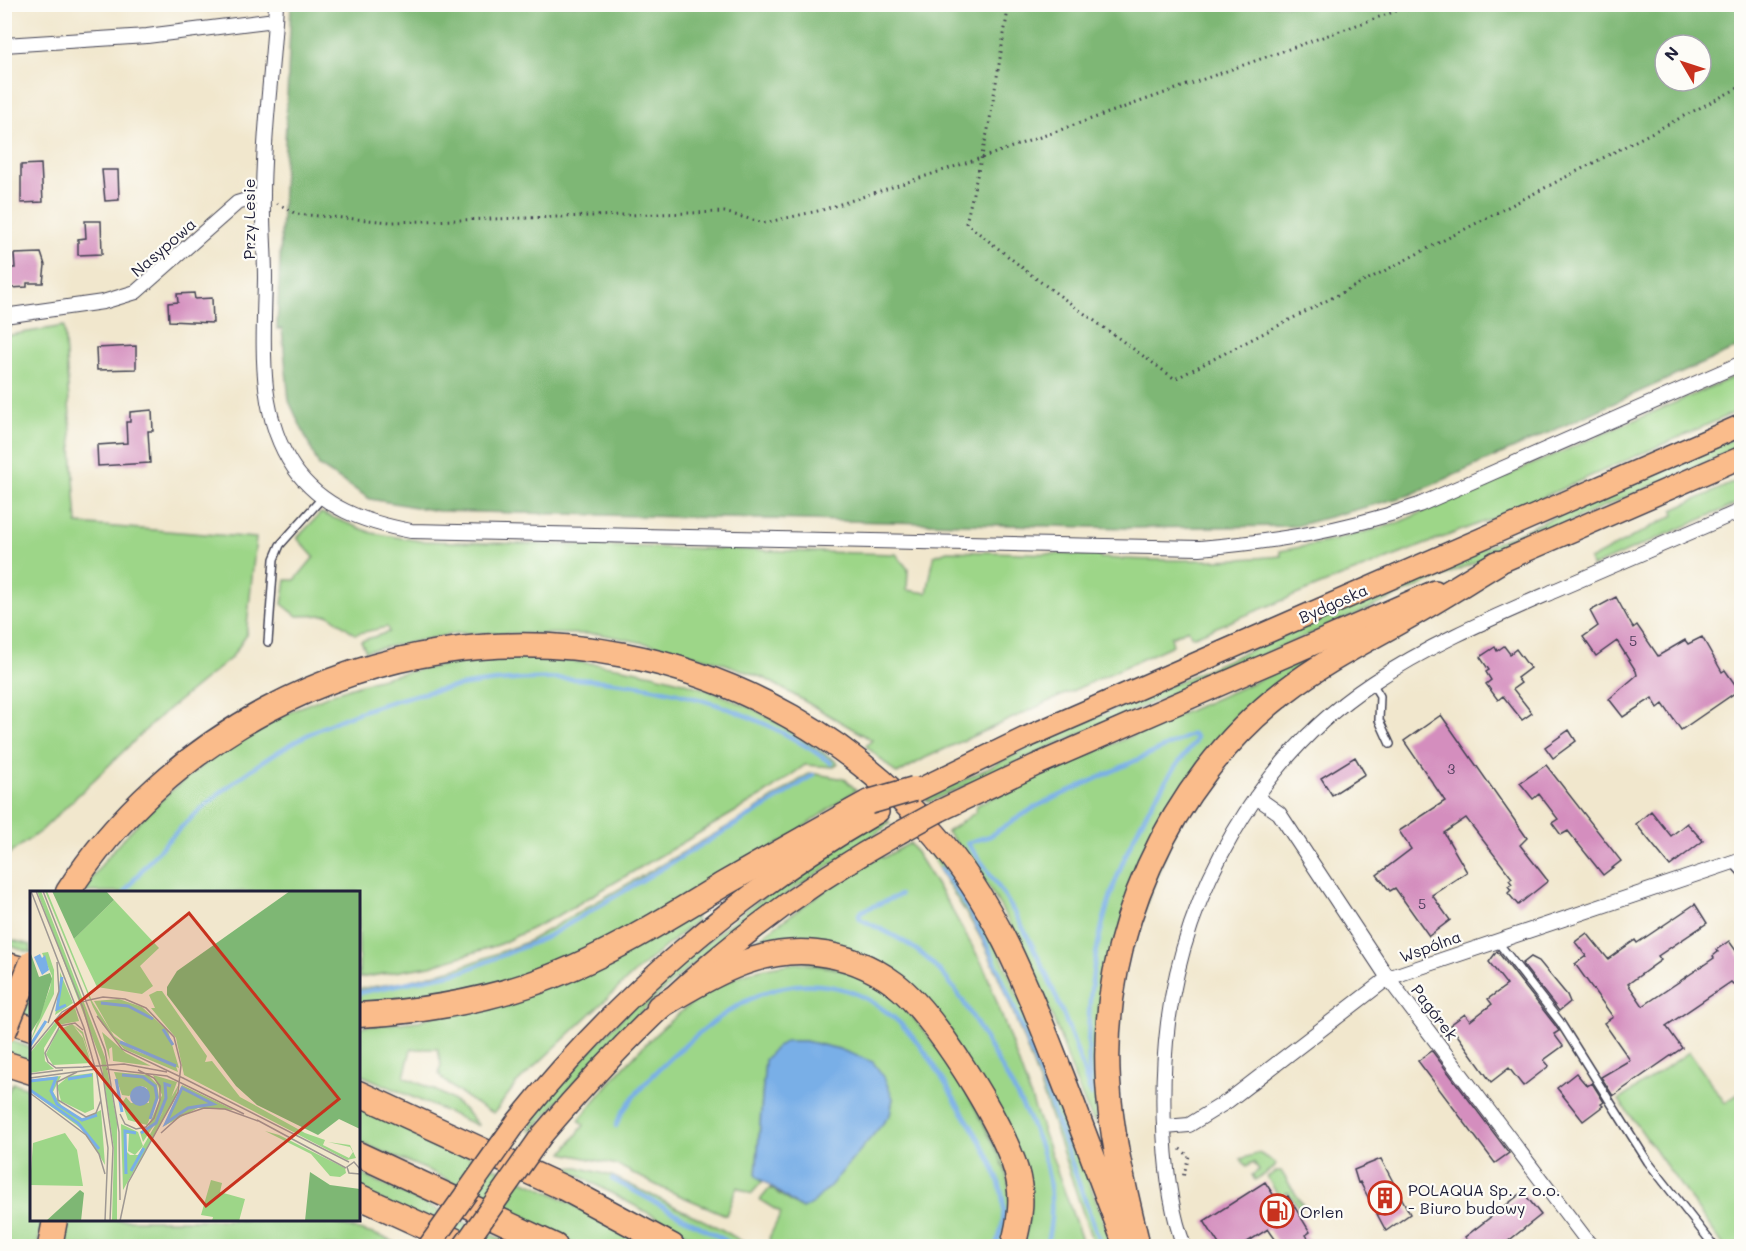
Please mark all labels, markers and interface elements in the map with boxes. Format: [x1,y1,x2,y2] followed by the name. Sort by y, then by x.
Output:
[1653,33,1713,93] north arrow
[1659,42,1683,65] text: N
[238,178,259,260] street label: Przy Lesie
[126,213,200,281] street label: Nasypowa
[1295,578,1371,628] street label: Bydgoska
[1629,631,1637,650] house number: 5
[1447,759,1455,778] house number: 3
[30,891,360,1221] inset map
[1418,894,1426,913] house number: 5
[1396,925,1464,967] street label: Wspólna
[1407,980,1463,1044] street label: Pagórek
[1408,1179,1561,1218] place label: POLAQUA Sp. z o.o. - Biuro budowy
[1367,1180,1403,1216] building icon: POLAQUA Sp. z o.o. - Biuro budowy
[1259,1193,1295,1229] fuel station icon: Orlen
[1300,1201,1344,1222] place label: Orlen

